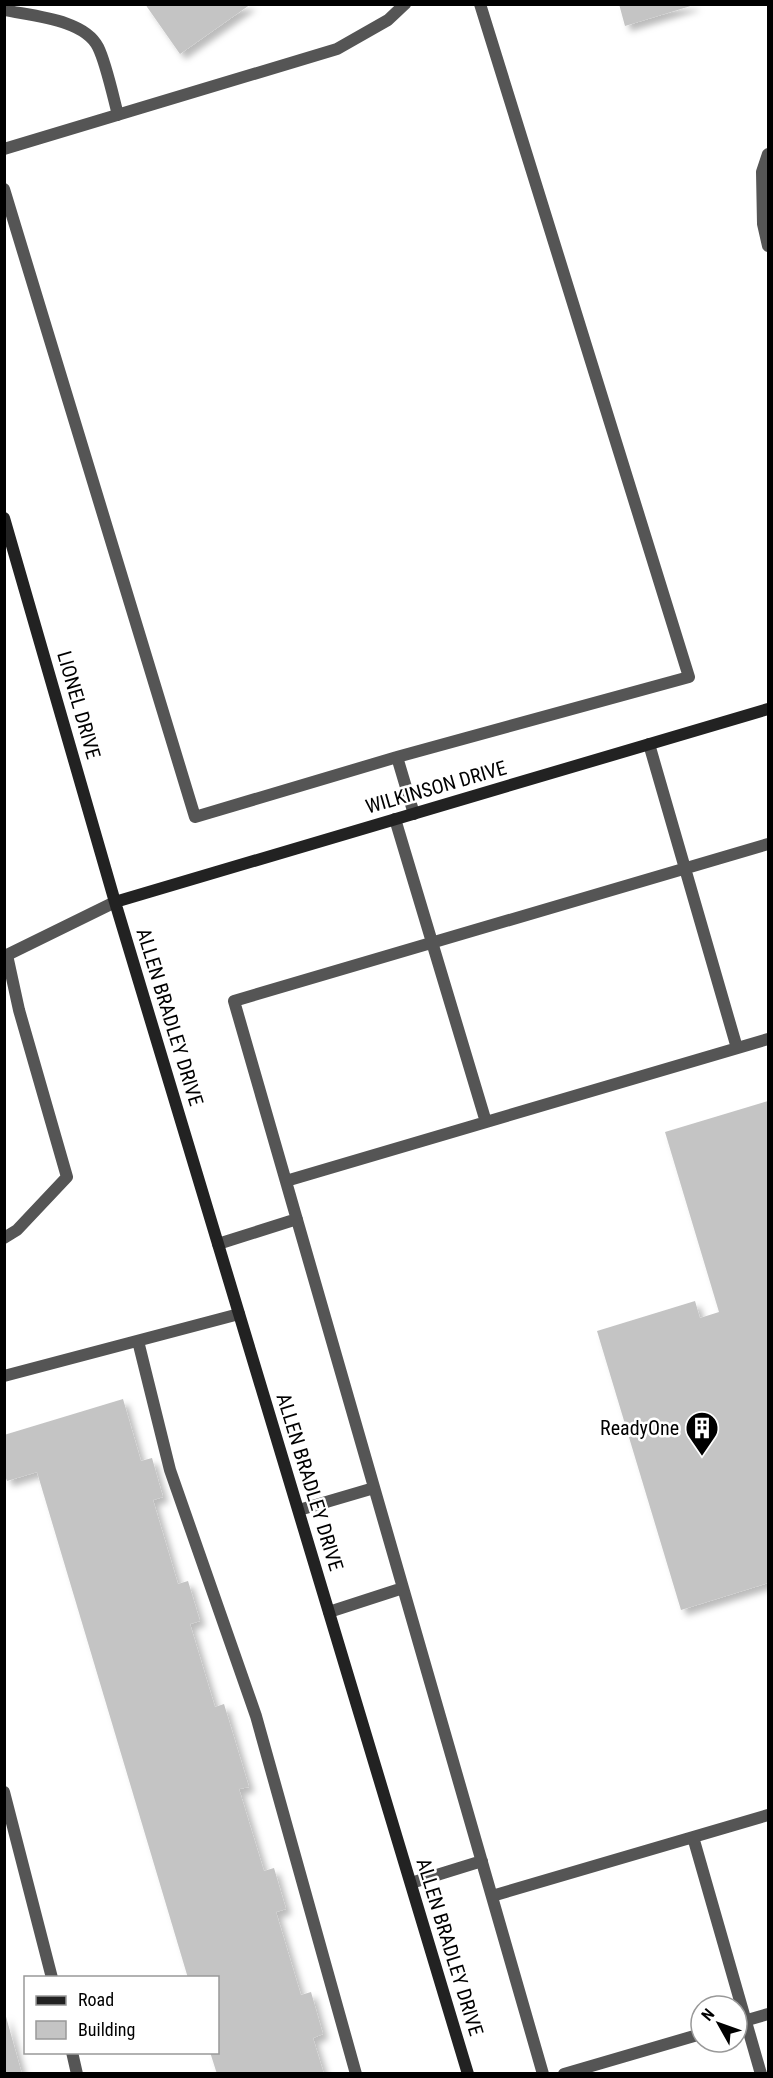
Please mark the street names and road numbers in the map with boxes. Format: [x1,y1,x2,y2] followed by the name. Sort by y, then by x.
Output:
[52,648,106,762] street label: LIONEL DRIVE
[363,755,509,819] street label: WILKINSON DRIVE
[132,925,208,1109] street label: ALLEN BRADLEY DRIVE
[272,1390,348,1574] street label: ALLEN BRADLEY DRIVE
[412,1855,488,2039] street label: ALLEN BRADLEY DRIVE

